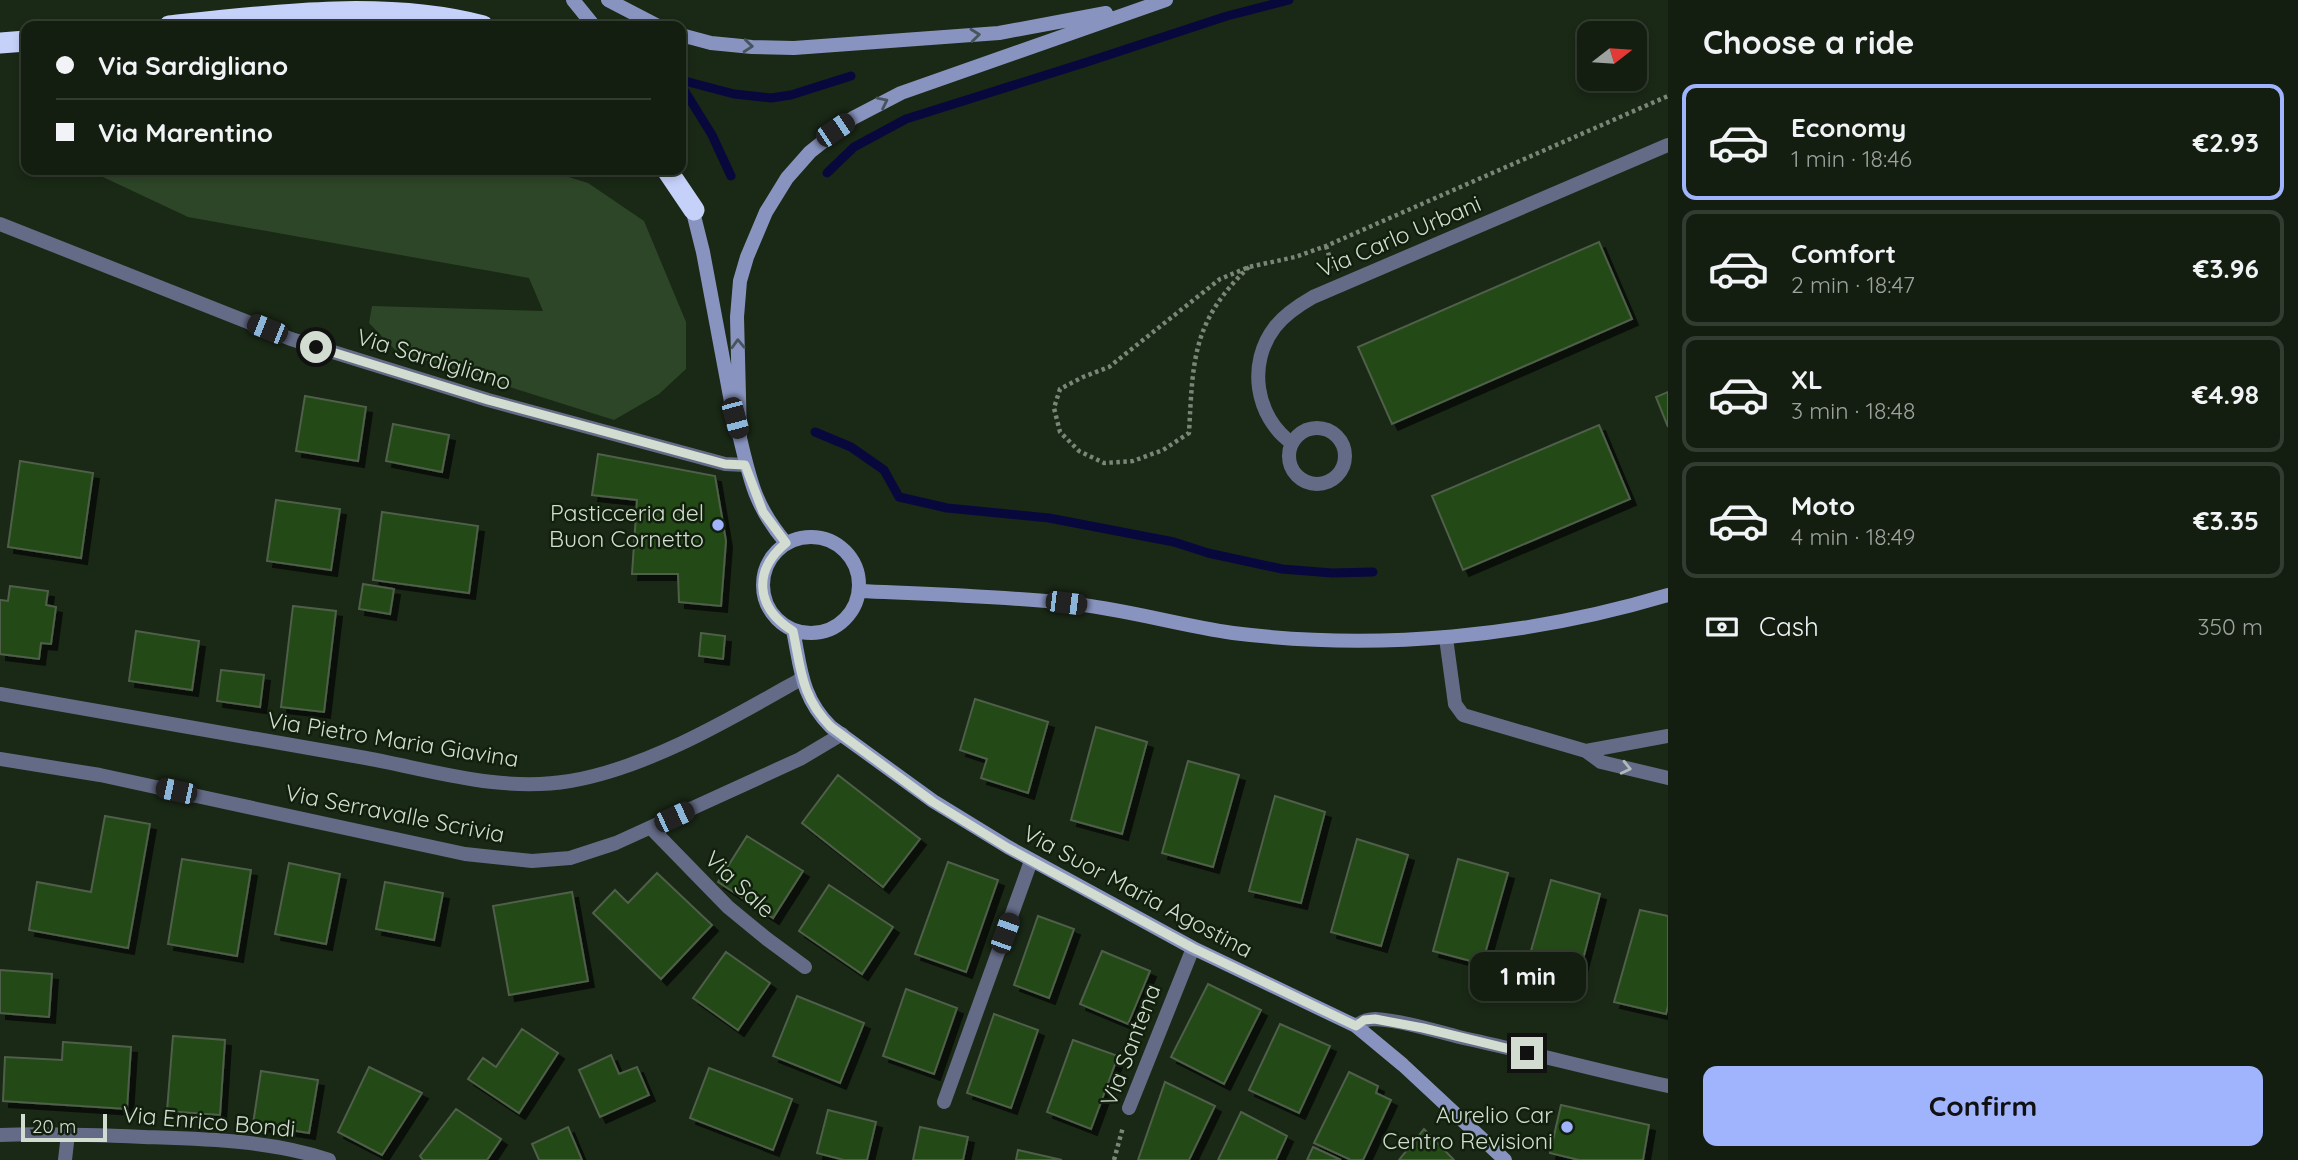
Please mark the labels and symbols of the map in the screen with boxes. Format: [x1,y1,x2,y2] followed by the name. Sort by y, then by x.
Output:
[1577,21,1647,91] north arrow
[970,28,981,43] one-way arrow
[743,38,754,53] one-way arrow
[876,96,888,110] one-way arrow
[812,110,859,150] car
[1313,188,1485,284] street label: Via Carlo Urbani
[244,311,291,347] car
[353,322,515,396] street label: Via Sardigliano
[300,331,332,363] route start
[730,339,745,350] one-way arrow
[720,395,751,441] car
[549,498,704,553] place label: Pasticceria del Buon Cornetto
[710,517,726,533] marker: Pasticceria del Buon Cornetto
[1044,590,1089,616] car
[265,705,521,773] street label: Via Pietro Maria Giavina
[1619,760,1631,774] one-way arrow
[154,776,199,806] car
[283,778,507,848] street label: Via Serravalle Scrivia
[651,799,698,835] car
[1018,818,1258,964] street label: Via Suor Maria Agostina
[699,844,781,924] street label: Via Sale
[988,910,1023,956] car
[1469,951,1585,1000] callout: 1 min
[1093,980,1167,1110] street label: Via Santena
[1511,1037,1543,1069] route end
[121,1099,297,1143] street label: Via Enrico Bondi
[1382,1100,1553,1155] place label: Aurelio Car Centro Revisioni
[21,1111,107,1143] scale bar
[1559,1119,1575,1135] marker: Aurelio Car Centro Revisioni

